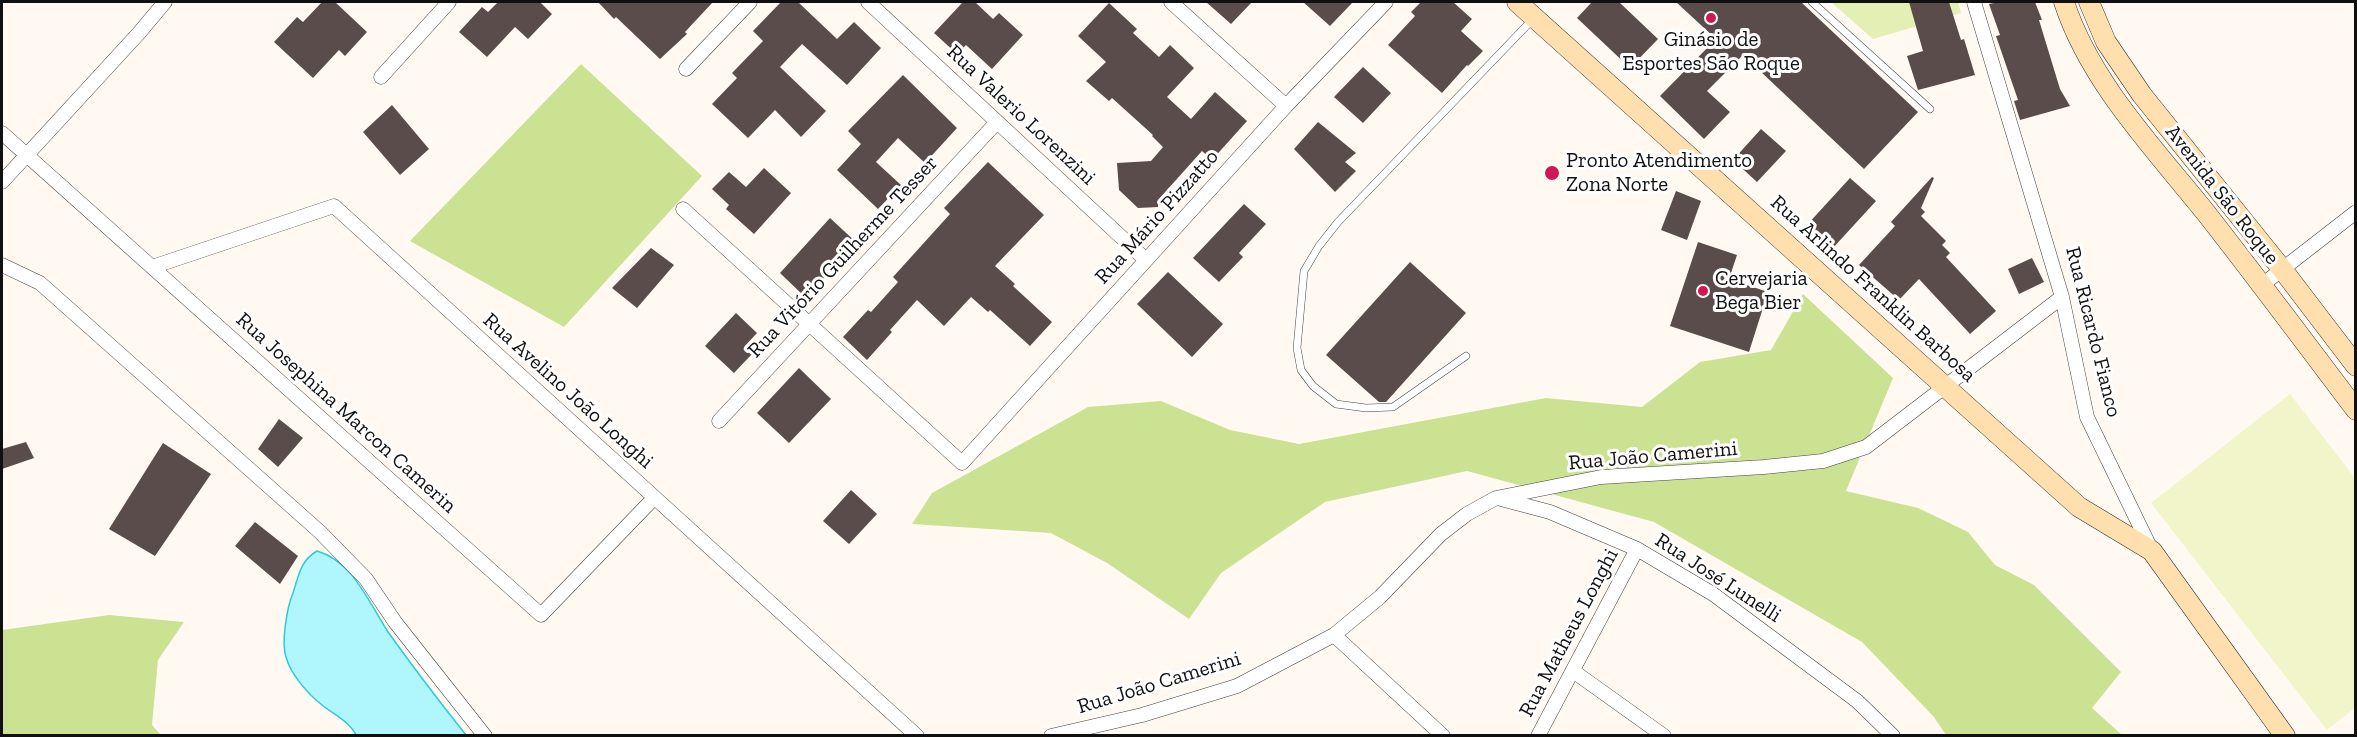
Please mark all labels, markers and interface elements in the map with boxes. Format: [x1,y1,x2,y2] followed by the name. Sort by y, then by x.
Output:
[1704,11,1718,25] marker: Ginásio de Esportes São Roque
[1622,27,1800,77] place label: Ginásio de Esportes São Roque
[941,40,1101,190] street label: Rua Valerio Lorenzini
[2160,120,2284,270] street label: Avenida São Roque
[1090,145,1224,289] street label: Rua Mário Pizzatto
[1566,148,1752,198] place label: Pronto Atendimento Zona Norte
[743,151,943,363] street label: Rua Vitório Guilherme Tesser
[1543,164,1561,182] marker: Pronto Atendimento Zona Norte
[1765,190,1981,388] street label: Rua Arlindo Franklin Barbosa
[2060,244,2126,420] street label: Rua Ricardo Fianco
[1715,266,1808,316] place label: Cervejaria Bega Bier
[1696,284,1710,298] marker: Cervejaria Bega Bier
[231,307,461,519] street label: Rua Josephina Marcon Camerin
[478,308,658,474] street label: Rua Avelino João Longhi
[1567,436,1739,476] street label: Rua João Camerini
[1650,528,1786,628] street label: Rua José Lunelli
[1514,545,1624,721] street label: Rua Matheus Longhi
[1074,646,1244,720] street label: Rua João Camerini

